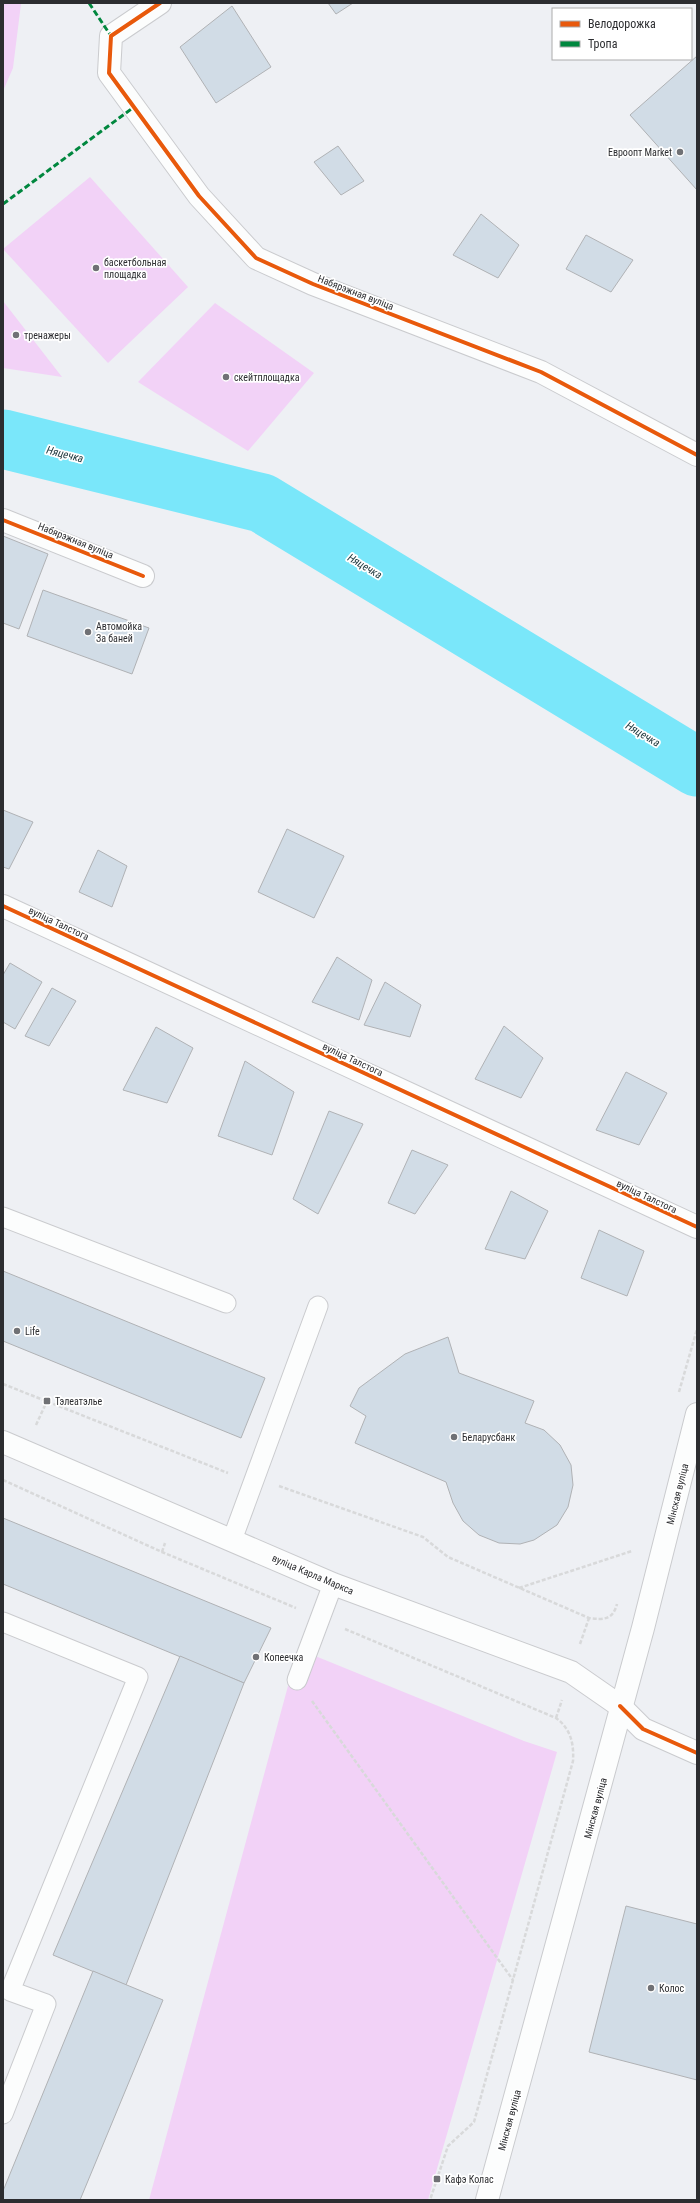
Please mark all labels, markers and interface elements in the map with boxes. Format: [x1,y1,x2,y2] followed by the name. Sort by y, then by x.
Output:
[552,8,692,60] legend
[588,17,656,31] text: Велодорожка
[588,37,618,51] text: Тропа
[608,147,672,158] place label: Евроопт Market
[675,147,685,157] marker: Евроопт Market
[104,257,166,280] place label: баскетбольная площадка
[91,263,101,273] marker: баскетбольная площадка
[316,273,395,312] street label: Набярэжная вуліца
[11,330,21,340] marker: тренажеры
[24,330,71,341] place label: тренажеры
[221,372,231,382] marker: скейтплощадка
[234,372,300,383] place label: скейтплощадка
[45,444,85,465] water label: Няцечка
[37,520,115,561] street label: Набярэжная вуліца
[345,551,384,582] water label: Няцечка
[96,621,142,644] place label: Автомойка За баней
[83,627,93,637] marker: Автомойка За баней
[623,719,662,750] water label: Няцечка
[27,905,91,942] street label: вуліца Талстога
[321,1041,385,1078] street label: вуліца Талстога
[615,1178,679,1215] street label: вуліца Талстога
[12,1326,22,1336] marker: Life
[25,1326,40,1337] place label: Life
[42,1396,52,1406] marker: Тэлеатэлье
[55,1396,103,1407] place label: Тэлеатэлье
[449,1432,459,1442] marker: Беларусбанк
[462,1432,515,1443] place label: Беларусбанк
[665,1462,690,1526] street label: Мінская вуліца
[270,1552,355,1597] street label: вуліца Карла Маркса
[251,1652,261,1662] marker: Копеечка
[264,1652,304,1663] place label: Копеечка
[582,1776,609,1840] street label: Мінская вуліца
[646,1983,656,1993] marker: Колос
[659,1983,685,1994] place label: Колос
[496,2088,523,2152] street label: Мінская вуліца
[432,2174,442,2184] marker: Кафэ Колас
[445,2174,494,2185] place label: Кафэ Колас

